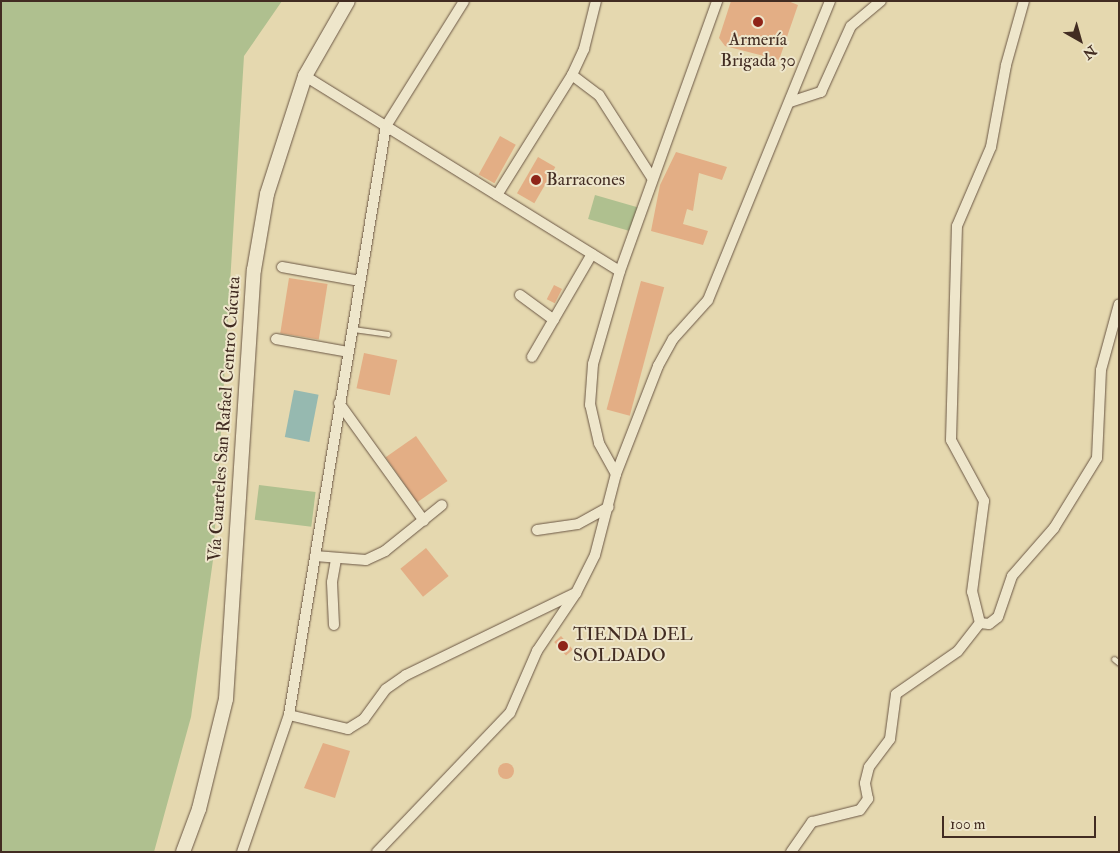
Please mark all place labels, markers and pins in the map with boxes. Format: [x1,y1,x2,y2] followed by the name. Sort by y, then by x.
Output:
[752,16,764,28] marker: Armería Brigada 30
[720,30,796,72] place label: Armería Brigada 30
[546,169,625,191] place label: Barracones
[530,174,542,186] marker: Barracones
[573,625,693,668] place label: TIENDA DEL SOLDADO
[557,640,569,652] marker: TIENDA DEL SOLDADO

